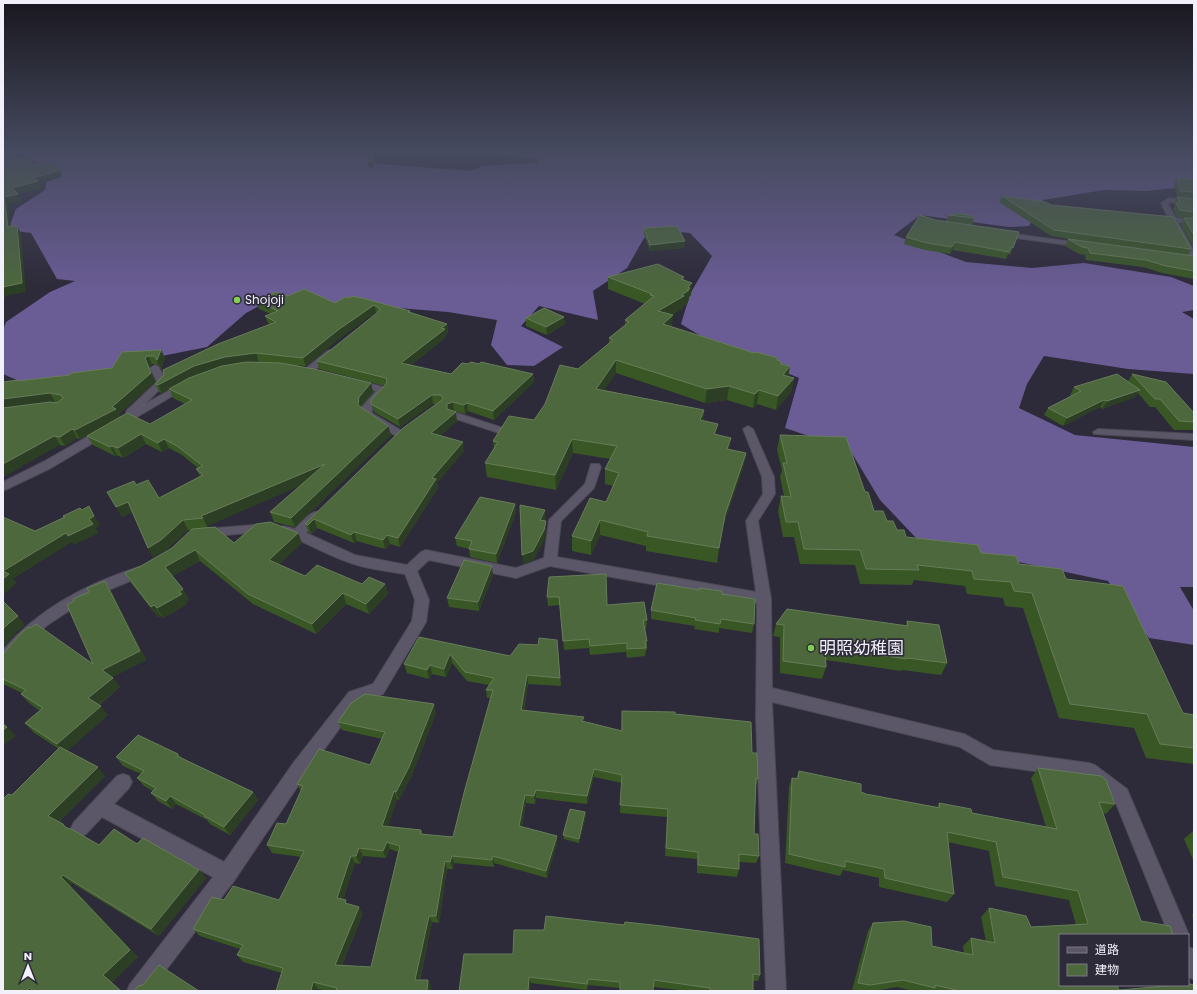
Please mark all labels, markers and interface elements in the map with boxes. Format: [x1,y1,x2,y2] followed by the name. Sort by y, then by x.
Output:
[245,291,284,308] place label: Shojoji
[232,295,242,305] marker: Shojoji
[819,636,904,660] place label: 明照幼稚園
[806,643,816,653] marker: 明照幼稚園
[1059,934,1189,986] legend
[1095,941,1119,958] text: 道路
[8,946,48,986] north arrow
[24,948,32,964] text: N
[1095,961,1119,978] text: 建物

